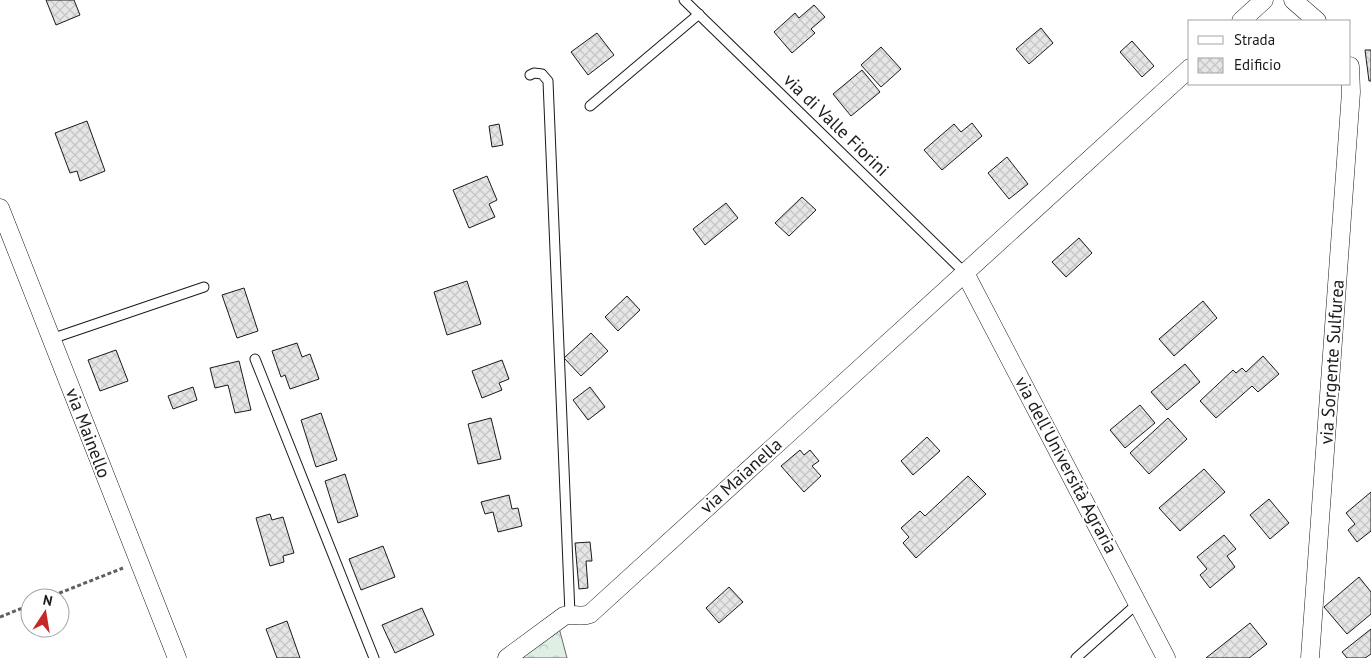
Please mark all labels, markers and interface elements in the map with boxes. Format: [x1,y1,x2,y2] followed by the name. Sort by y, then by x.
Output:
[1188,20,1351,85] legend
[1234,30,1275,49] text: Strada
[1234,55,1281,74] text: Edificio
[779,68,894,181] street label: via di Valle Fiorini
[1314,279,1349,445] street label: via Sorgente Sulfurea
[1010,372,1123,557] street label: via dell'Università Agraria
[61,385,116,481] street label: via Mainello
[695,433,786,518] street label: via Maianella
[20,588,70,638] north arrow
[41,591,54,610] text: N

